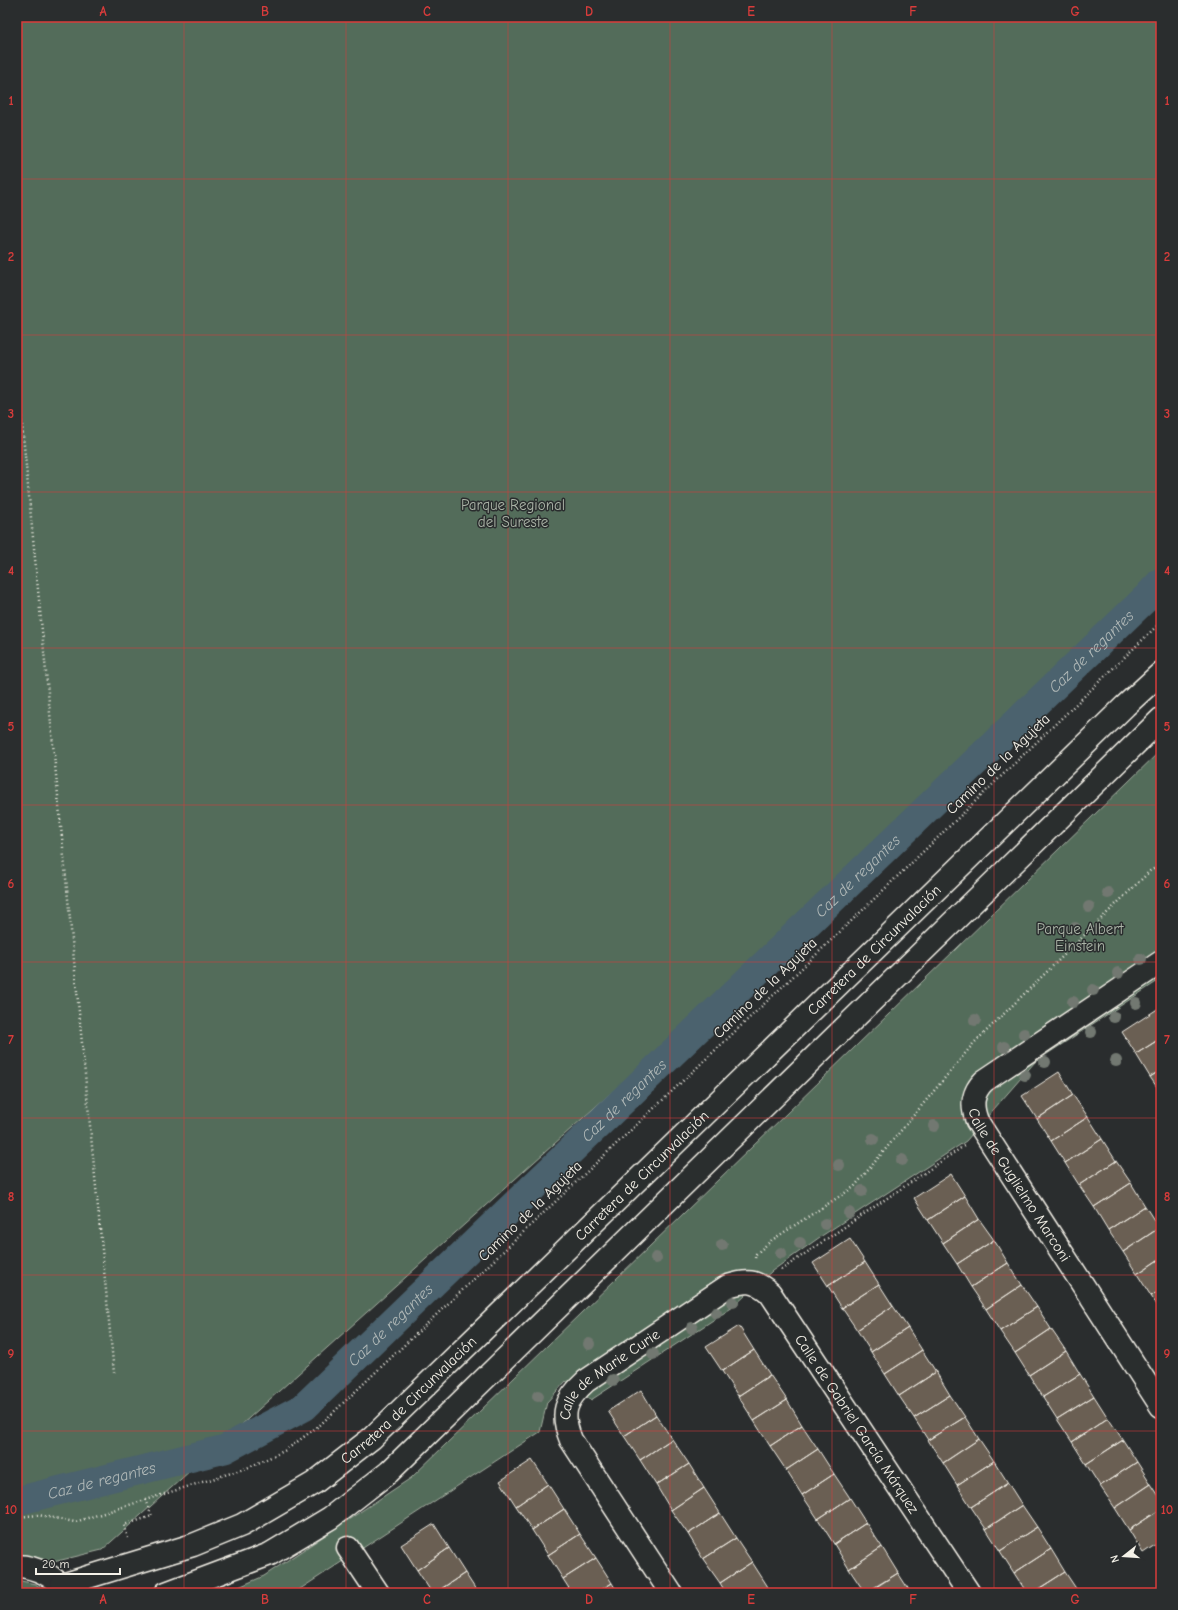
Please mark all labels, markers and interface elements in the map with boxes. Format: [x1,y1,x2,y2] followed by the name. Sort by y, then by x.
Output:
[99,4,107,19] text: A
[261,4,269,19] text: B
[423,4,431,19] text: C
[585,4,593,19] text: D
[747,4,755,19] text: E
[909,4,917,19] text: F
[1070,4,1080,19] text: G
[8,93,14,108] text: 1
[1164,93,1170,108] text: 1
[8,249,14,264] text: 2
[1164,249,1170,264] text: 2
[8,406,14,421] text: 3
[1164,406,1170,421] text: 3
[461,496,565,531] park label: Parque Regional del Sureste
[8,563,14,578] text: 4
[1164,563,1170,578] text: 4
[1045,607,1138,697] water label: Caz de regantes
[942,710,1054,818] street label: Camino de la Agujeta
[8,719,15,734] text: 5
[1164,719,1171,734] text: 5
[812,831,904,921] water label: Caz de regantes
[8,876,15,891] text: 6
[1164,876,1171,891] text: 6
[804,881,945,1019] street label: Carretera de Circunvalación
[1037,920,1124,955] park label: Parque Albert Einstein
[709,934,821,1042] street label: Camino de la Agujeta
[8,1032,14,1047] text: 7
[1164,1032,1170,1047] text: 7
[578,1056,671,1146] water label: Caz de regantes
[965,1106,1074,1265] street label: Calle de Guglielmo Marconi
[571,1107,712,1245] street label: Carretera de Circunvalación
[474,1157,586,1265] street label: Camino de la Agujeta
[8,1189,14,1204] text: 8
[1164,1189,1170,1204] text: 8
[344,1280,437,1370] water label: Caz de regantes
[556,1325,664,1420] street label: Calle de Marie Curie
[791,1331,923,1517] street label: Calle de Gabriel García Márquez
[337,1333,480,1468] street label: Carretera de Circunvalación
[8,1346,15,1361] text: 9
[1164,1346,1171,1361] text: 9
[46,1459,158,1503] water label: Caz de regantes
[5,1502,17,1517] text: 10
[1161,1502,1173,1517] text: 10
[1104,1536,1144,1576] north arrow
[36,1550,120,1576] scale bar
[1108,1553,1122,1564] text: N
[42,1557,70,1571] text: 20 m
[99,1592,107,1607] text: A
[261,1592,269,1607] text: B
[423,1592,431,1607] text: C
[585,1592,593,1607] text: D
[747,1592,755,1607] text: E
[909,1592,917,1607] text: F
[1070,1592,1080,1607] text: G

